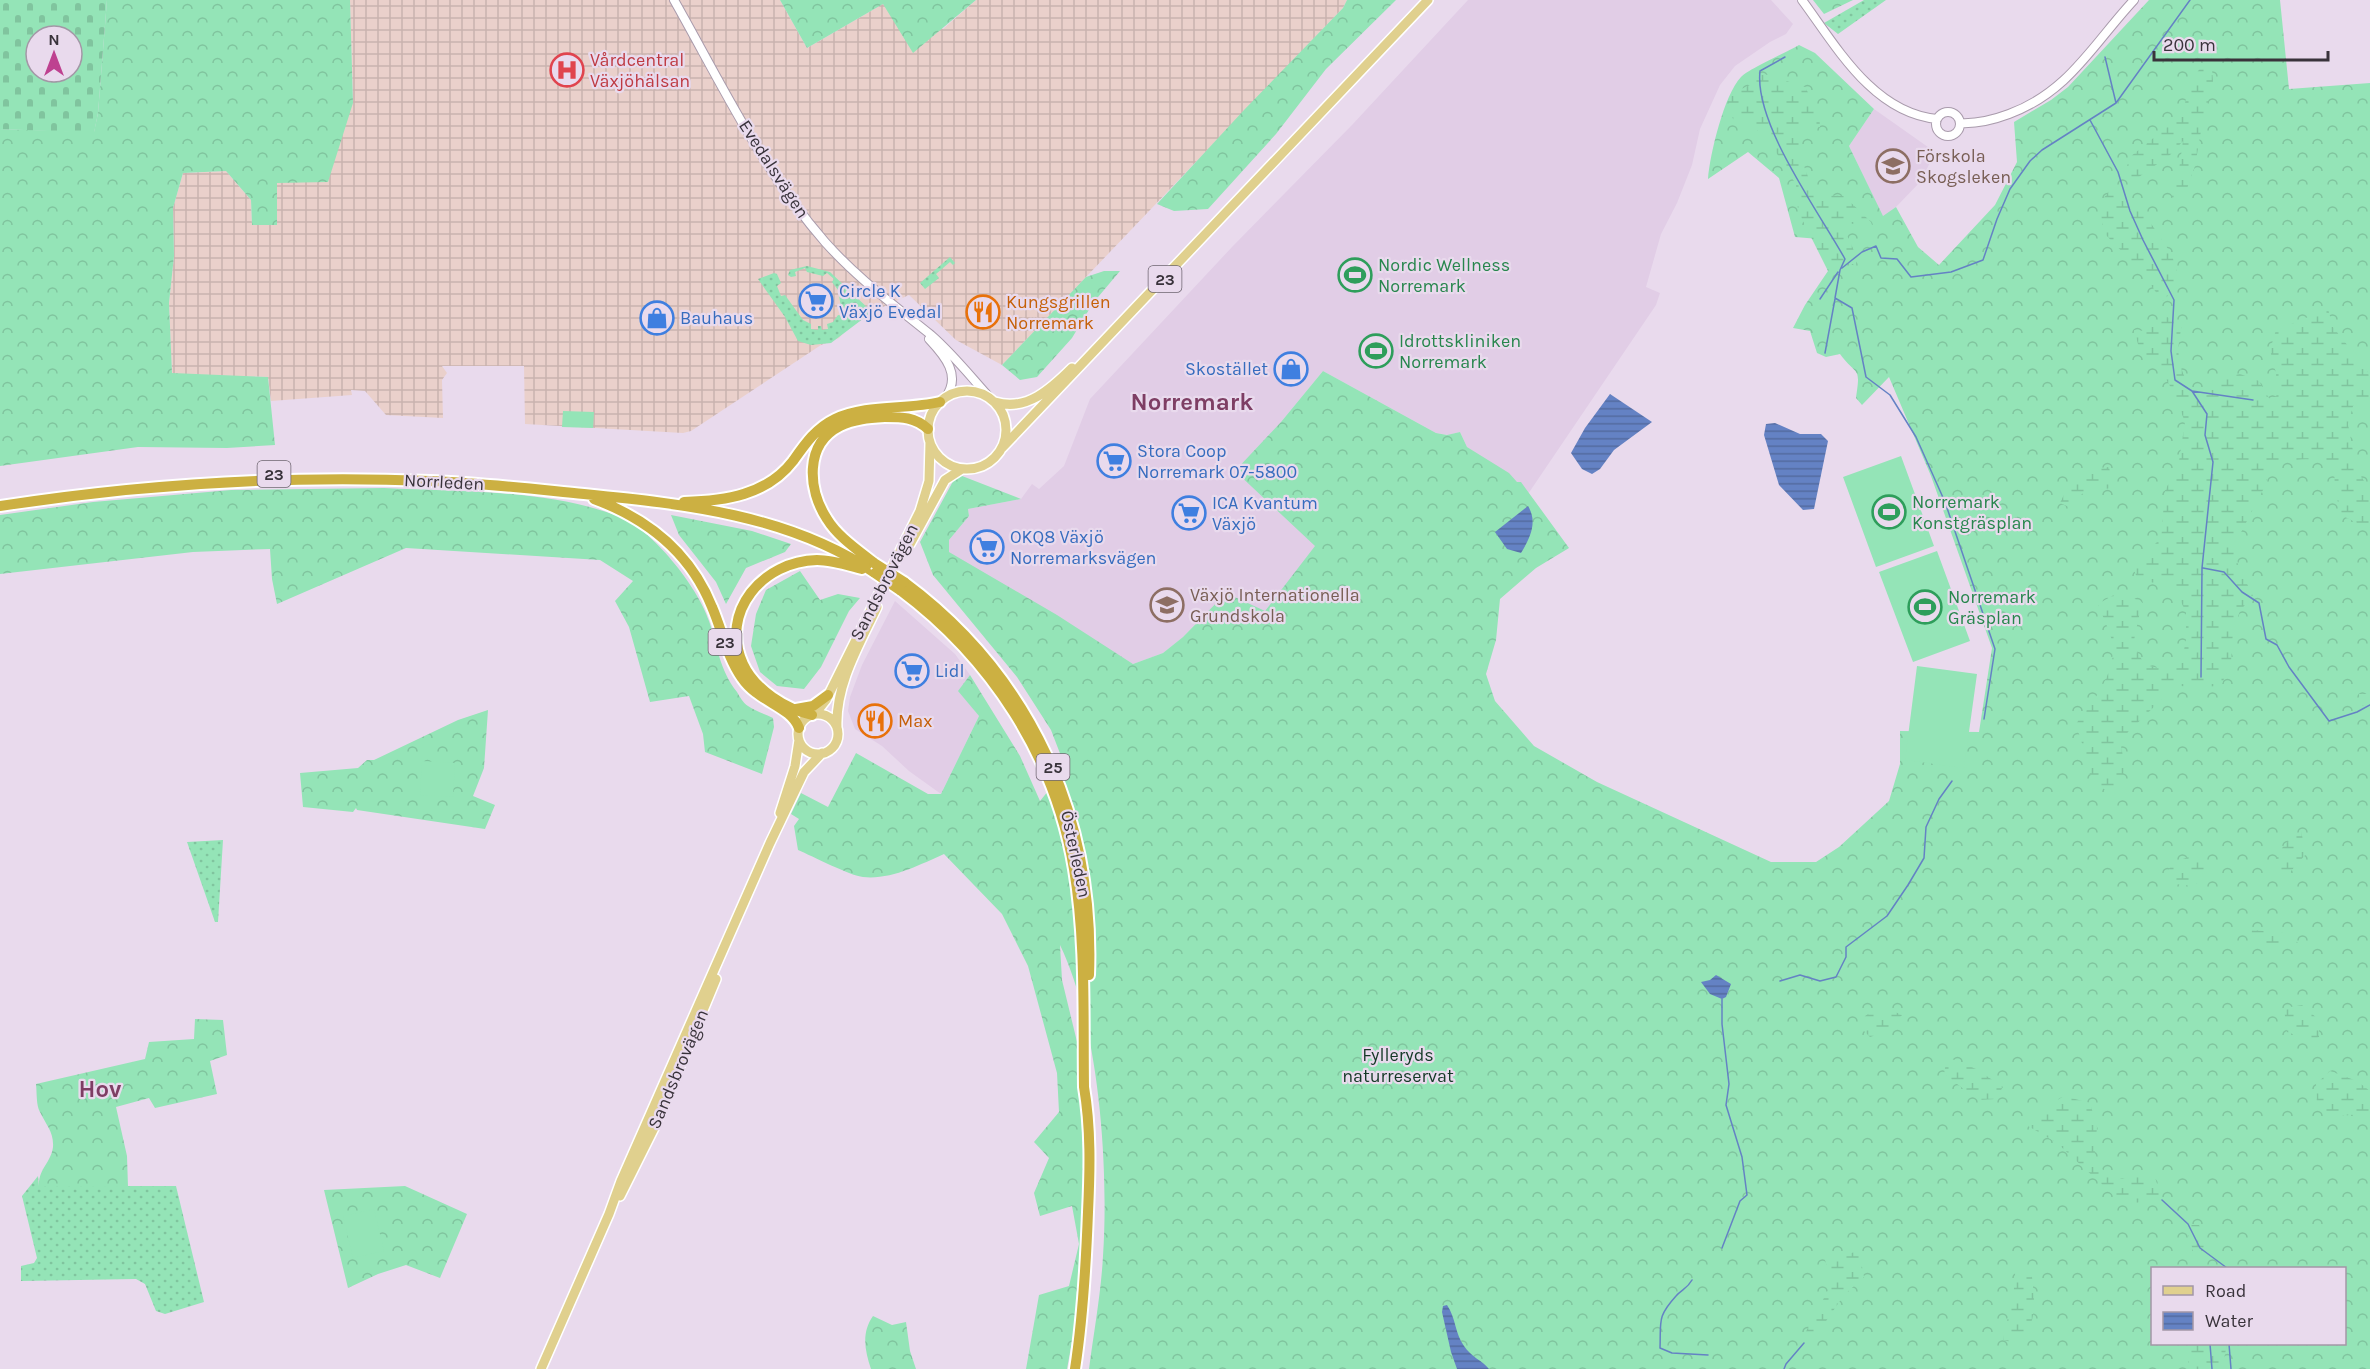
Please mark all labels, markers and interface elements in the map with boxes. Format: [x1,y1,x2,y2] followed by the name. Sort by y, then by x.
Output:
[24,24,84,84] north arrow
[2154,24,2328,62] scale bar
[48,30,60,49] text: N
[2163,34,2216,56] text: 200 m
[590,49,690,92] place label: Vårdcentral Växjöhälsan
[549,52,585,88] hospital icon: Vårdcentral Växjöhälsan
[734,116,814,222] street label: Evedalsvägen
[1916,145,2011,188] place label: Förskola Skogsleken
[1875,148,1911,184] school or university icon: Förskola Skogsleken
[1378,254,1510,297] place label: Nordic Wellness Norremark
[1337,257,1373,293] sports icon: Nordic Wellness Norremark
[1148,266,1182,292] road number: 23
[839,280,941,323] place label: Circle K Växjö Evedal
[798,283,834,319] supermarket icon: Circle K Växjö Evedal
[1006,291,1111,334] place label: Kungsgrillen Norremark
[965,294,1001,330] restaurant icon: Kungsgrillen Norremark
[639,300,675,336] shop icon: Bauhaus
[680,307,753,329] place label: Bauhaus
[1399,330,1521,373] place label: Idrottskliniken Norremark
[1358,333,1394,369] sports icon: Idrottskliniken Norremark
[1273,351,1309,387] shop icon: Skostället
[1185,358,1268,380] place label: Skostället
[1131,388,1253,416] district label: Norremark
[1137,440,1297,483] place label: Stora Coop Norremark 07-5800
[1096,443,1132,479] supermarket icon: Stora Coop Norremark 07-5800
[258,461,290,487] road number: 23
[403,469,485,495] street label: Norrleden
[1912,491,2032,534] place label: Norremark Konstgräsplan
[1212,492,1318,535] place label: ICA Kvantum Växjö
[1871,494,1907,530] sports icon: Norremark Konstgräsplan
[1171,495,1207,531] supermarket icon: ICA Kvantum Växjö
[845,520,923,644] street label: Sandsbrovägen
[1010,526,1157,569] place label: OKQ8 Växjö Norremarksvägen
[969,529,1005,565] supermarket icon: OKQ8 Växjö Norremarksvägen
[1190,584,1360,627] place label: Växjö Internationella Grundskola
[1948,586,2036,629] place label: Norremark Gräsplan
[1149,587,1185,623] school or university icon: Växjö Internationella Grundskola
[1907,589,1943,625] sports icon: Norremark Gräsplan
[708,629,742,655] road number: 23
[894,653,930,689] supermarket icon: Lidl
[935,660,964,682] place label: Lidl
[857,703,893,739] restaurant icon: Max
[898,710,932,732] place label: Max
[1036,754,1070,780] road number: 25
[1056,808,1096,900] street label: Österleden
[643,1006,713,1132] street label: Sandsbrovägen
[1342,1044,1454,1087] park label: Fylleryds naturreservat
[79,1075,122,1103] district label: Hov
[2151,1267,2346,1345] legend
[2205,1280,2246,1302] text: Road
[2205,1310,2253,1332] text: Water

